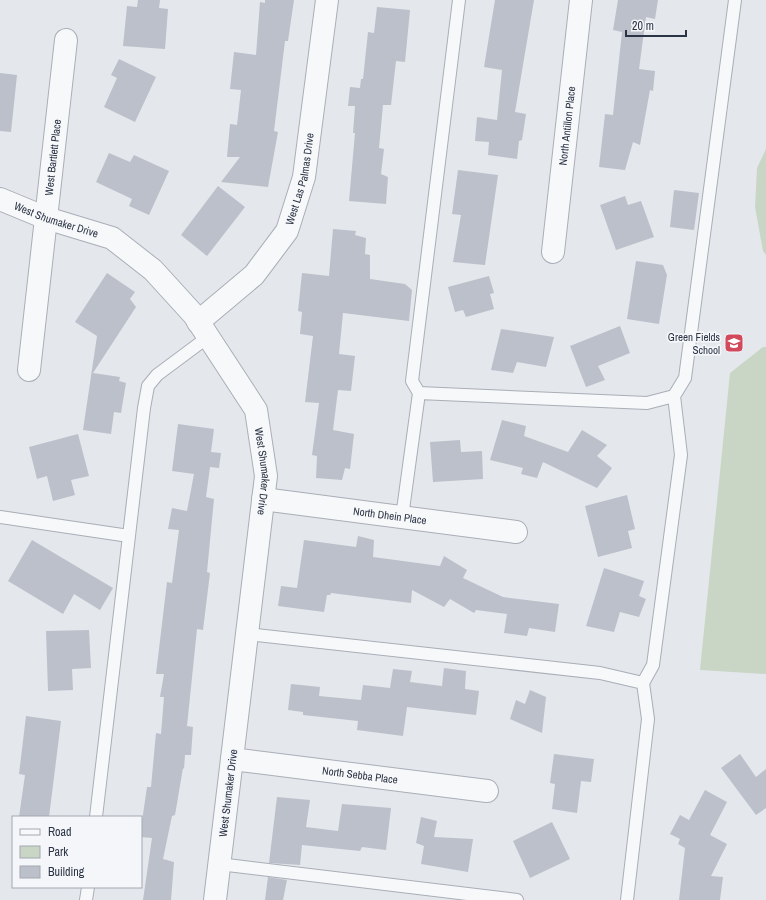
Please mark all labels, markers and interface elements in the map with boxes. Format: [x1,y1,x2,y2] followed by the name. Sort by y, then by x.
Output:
[626,12,686,38] scale bar
[632,18,654,34] text: 20 m
[556,86,578,166] street label: North Antillon Place
[42,118,64,196] street label: West Bartlett Place
[282,132,317,227] street label: West Las Palmas Drive
[12,199,100,240] street label: West Shumaker Drive
[668,330,720,357] place label: Green Fields School
[723,332,745,354] school or university icon: Green Fields School
[252,427,273,516] street label: West Shumaker Drive
[352,504,427,527] street label: North Dhein Place
[216,748,240,838] street label: West Shumaker Drive
[321,763,399,787] street label: North Sebba Place
[12,816,142,888] legend
[48,824,72,840] text: Road
[48,844,68,860] text: Park
[48,864,85,880] text: Building

